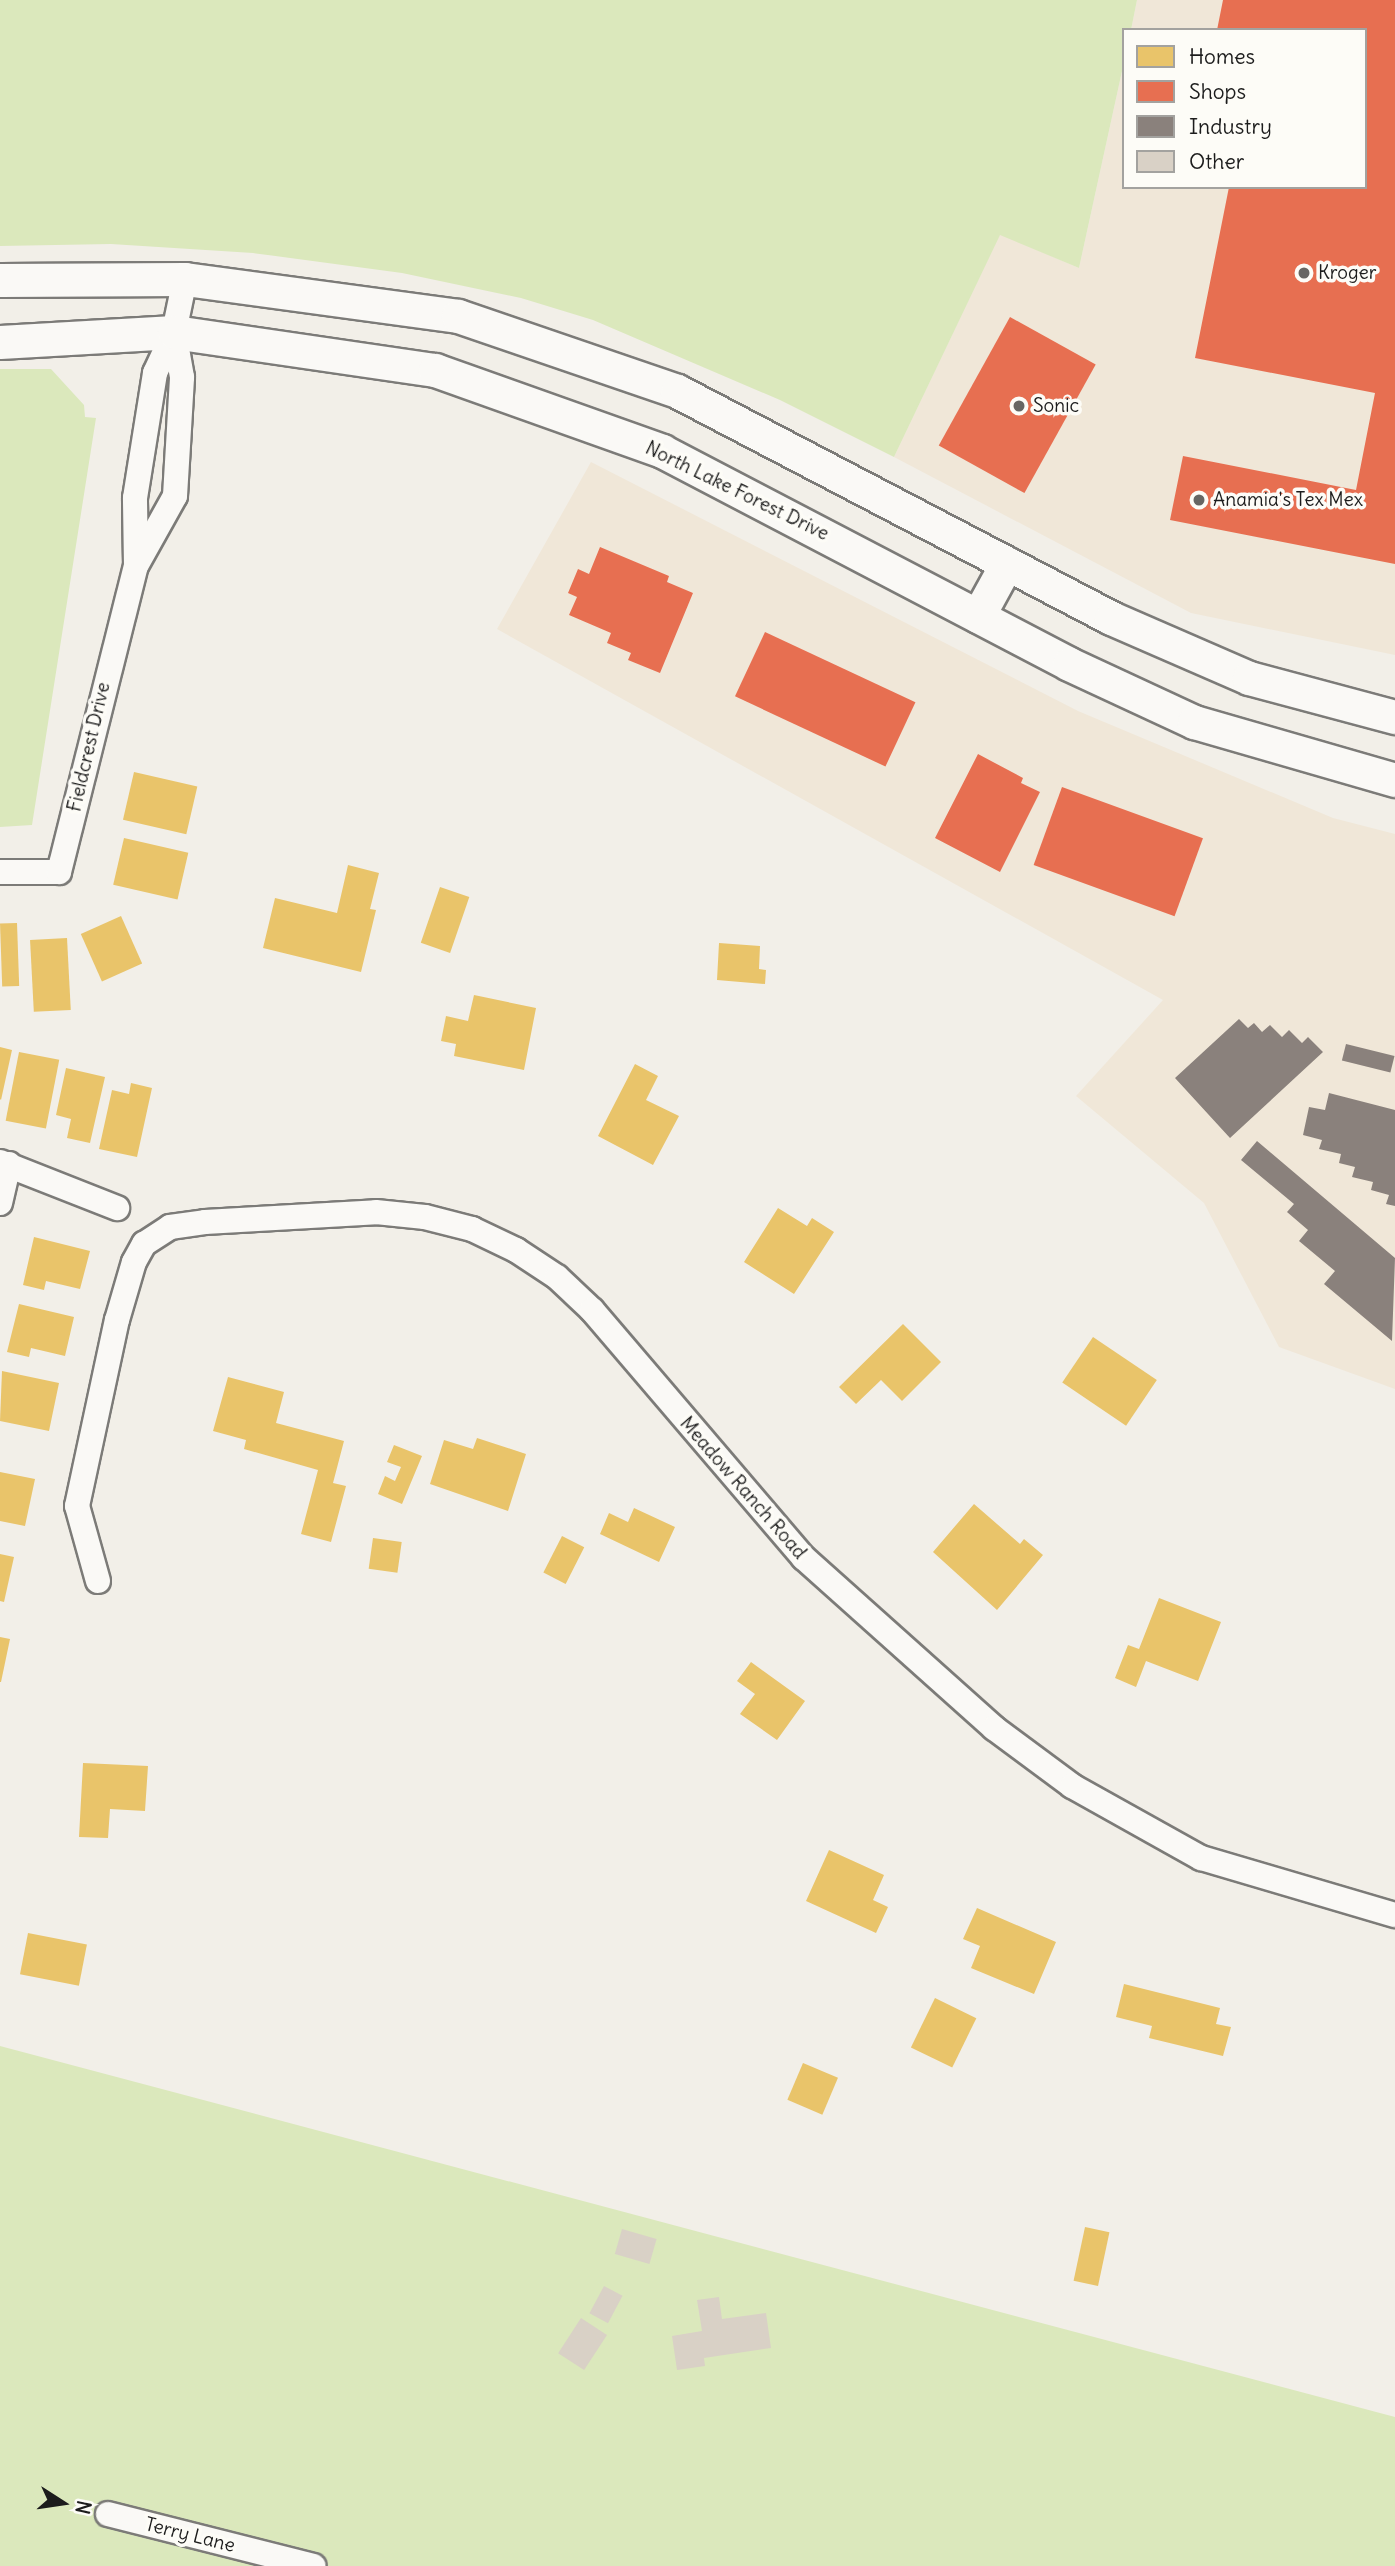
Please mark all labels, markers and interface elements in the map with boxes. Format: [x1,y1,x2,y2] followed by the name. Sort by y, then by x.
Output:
[1122,28,1367,189] legend
[1189,43,1255,70] text: Homes
[1189,78,1246,105] text: Shops
[1189,113,1272,140] text: Industry
[1189,148,1244,175] text: Other
[1318,262,1377,284] place label: Kroger
[1296,265,1312,281] marker: Kroger
[1033,395,1079,417] place label: Sonic
[1011,398,1027,414] marker: Sonic
[642,437,832,545] street label: North Lake Forest Drive
[1213,489,1363,511] place label: Anamia's Tex Mex
[1191,492,1207,508] marker: Anamia's Tex Mex
[63,680,115,814] street label: Fieldcrest Drive
[675,1412,811,1564] street label: Meadow Ranch Road
[28,2468,98,2538] north arrow
[70,2498,97,2516] text: N
[143,2513,237,2557] street label: Terry Lane

